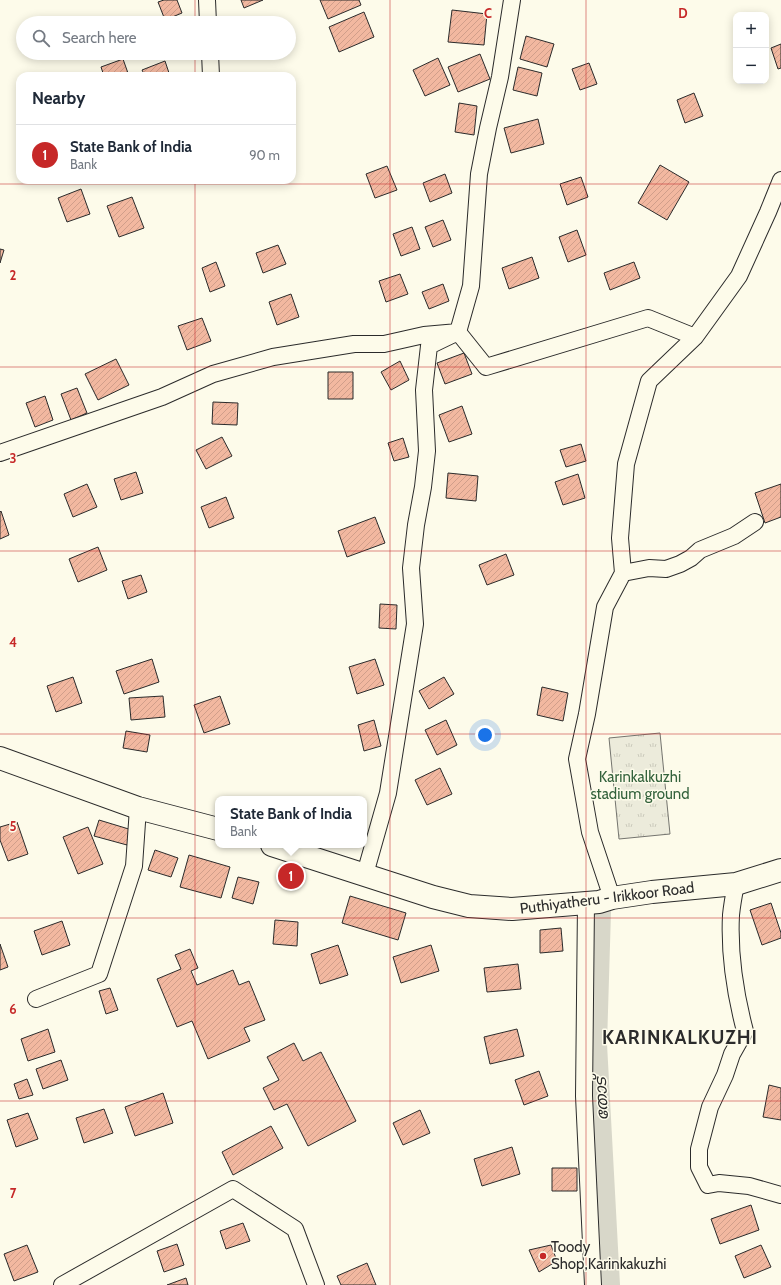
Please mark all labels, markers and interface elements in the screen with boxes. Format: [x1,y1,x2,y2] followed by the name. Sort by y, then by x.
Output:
[484,5,492,21] text: C
[678,5,688,21] text: D
[733,12,769,84] map controls
[733,12,769,48] button: +
[16,16,296,60] search box
[30,27,52,49] icon: search
[62,29,137,47] text: Search here
[733,48,769,84] button: −
[32,88,85,108] text: Nearby
[70,138,192,156] text: State Bank of India
[43,147,47,163] text: 1
[249,147,280,163] text: 90 m
[70,156,97,172] text: Bank
[10,267,17,283] text: 2
[9,450,17,466] text: 3
[9,634,17,650] text: 4
[475,725,495,745] your location
[590,768,690,803] park label: Karinkalkuzhi stadium ground
[215,796,367,848] popup
[230,805,352,823] text: State Bank of India
[10,818,17,834] text: 5
[230,823,257,839] text: Bank
[278,861,304,891] pin: 1
[519,878,695,918] street label: Puthiyatheru - Irikkoor Road
[9,1001,17,1017] text: 6
[602,1026,758,1049] district label: KARINKALKUZHI
[591,1072,612,1121] water label: തോട്
[10,1185,17,1201] text: 7
[551,1238,666,1273] place label: Toody Shop,Karinkakuzhi
[538,1251,548,1261] marker: Toody Shop,Karinkakuzhi

